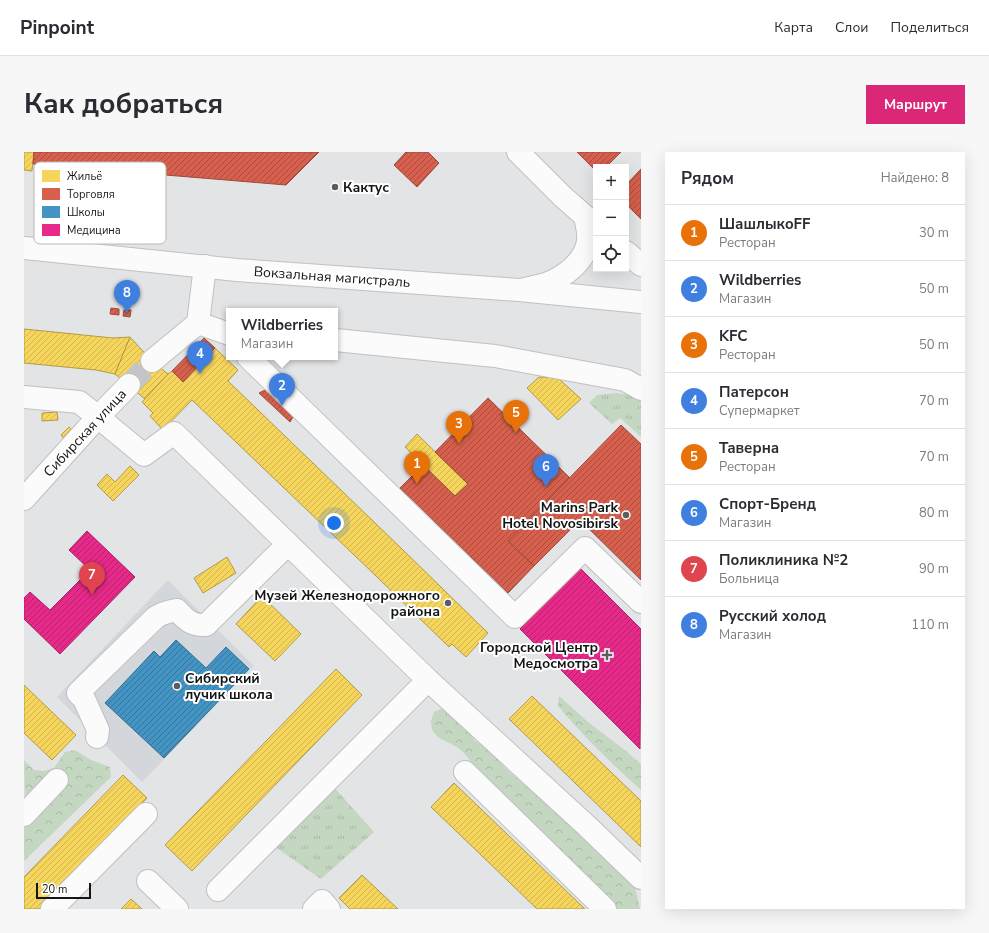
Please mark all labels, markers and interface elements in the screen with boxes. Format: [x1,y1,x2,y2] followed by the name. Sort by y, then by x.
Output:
[20,15,94,41] text: Pinpoint
[774,18,813,37] text: Карта
[835,18,869,37] text: Слои
[891,18,969,37] text: Поделиться
[24,85,223,123] text: Как добраться
[866,85,965,124] button: Маршрут
[34,162,166,244] legend
[593,164,629,272] map controls
[593,164,629,200] button: +
[681,167,734,190] text: Рядом
[67,169,102,184] text: Жильё
[881,169,949,187] text: Найдено: 8
[343,178,389,197] place label: Кактус
[330,182,340,192] marker: Кактус
[67,187,115,202] text: Торговля
[593,200,629,236] button: −
[67,205,105,220] text: Школы
[719,214,810,234] text: ШашлыкoFF
[67,223,121,238] text: Медицина
[690,224,698,242] text: 1
[919,224,949,242] text: 30 m
[719,234,776,252] text: Ресторан
[593,236,629,272] button: locate
[253,262,411,292] street label: Вокзальная магистраль
[719,270,801,290] text: Wildberries
[114,280,140,313] pin: 8
[690,280,698,298] text: 2
[919,280,949,298] text: 50 m
[719,290,771,308] text: Магазин
[226,308,338,360] popup
[241,315,323,335] text: Wildberries
[719,326,747,346] text: KFC
[241,335,293,353] text: Магазин
[690,336,698,354] text: 3
[919,336,949,354] text: 50 m
[187,341,213,374] pin: 4
[719,346,776,364] text: Ресторан
[269,373,295,406] pin: 2
[719,382,789,402] text: Патерсон
[39,385,131,481] street label: Сибирская улица
[690,392,698,410] text: 4
[919,392,949,410] text: 70 m
[503,400,529,433] pin: 5
[719,402,800,420] text: Супермаркет
[446,411,472,444] pin: 3
[719,438,779,458] text: Таверна
[690,448,698,466] text: 5
[919,448,949,466] text: 70 m
[404,451,430,484] pin: 1
[533,454,559,487] pin: 6
[719,458,776,476] text: Ресторан
[719,494,816,514] text: Спорт-Бренд
[502,498,618,533] place label: Marins Park Hotel Novosibirsk
[690,504,698,522] text: 6
[919,504,949,522] text: 80 m
[621,510,631,520] marker: Marins Park Hotel Novosibirsk
[324,513,344,533] your location
[719,514,771,532] text: Магазин
[719,550,848,570] text: Поликлиника №2
[690,560,698,578] text: 7
[919,560,949,578] text: 90 m
[79,562,105,595] pin: 7
[719,570,779,588] text: Больница
[254,586,440,621] place label: Музей Железнодорожного района
[443,598,453,608] marker: Музей Железнодорожного района
[719,606,826,626] text: Русский холод
[690,616,698,634] text: 8
[911,616,949,634] text: 110 m
[719,626,771,644] text: Магазин
[480,638,598,673] place label: Городской Центр Медосмотра
[601,649,613,661] marker: Городской Центр Медосмотра
[185,669,273,704] place label: Сибирский лучик школа
[172,681,182,691] marker: Сибирский лучик школа
[36,881,91,900] scale bar
[42,882,67,897] text: 20 m

